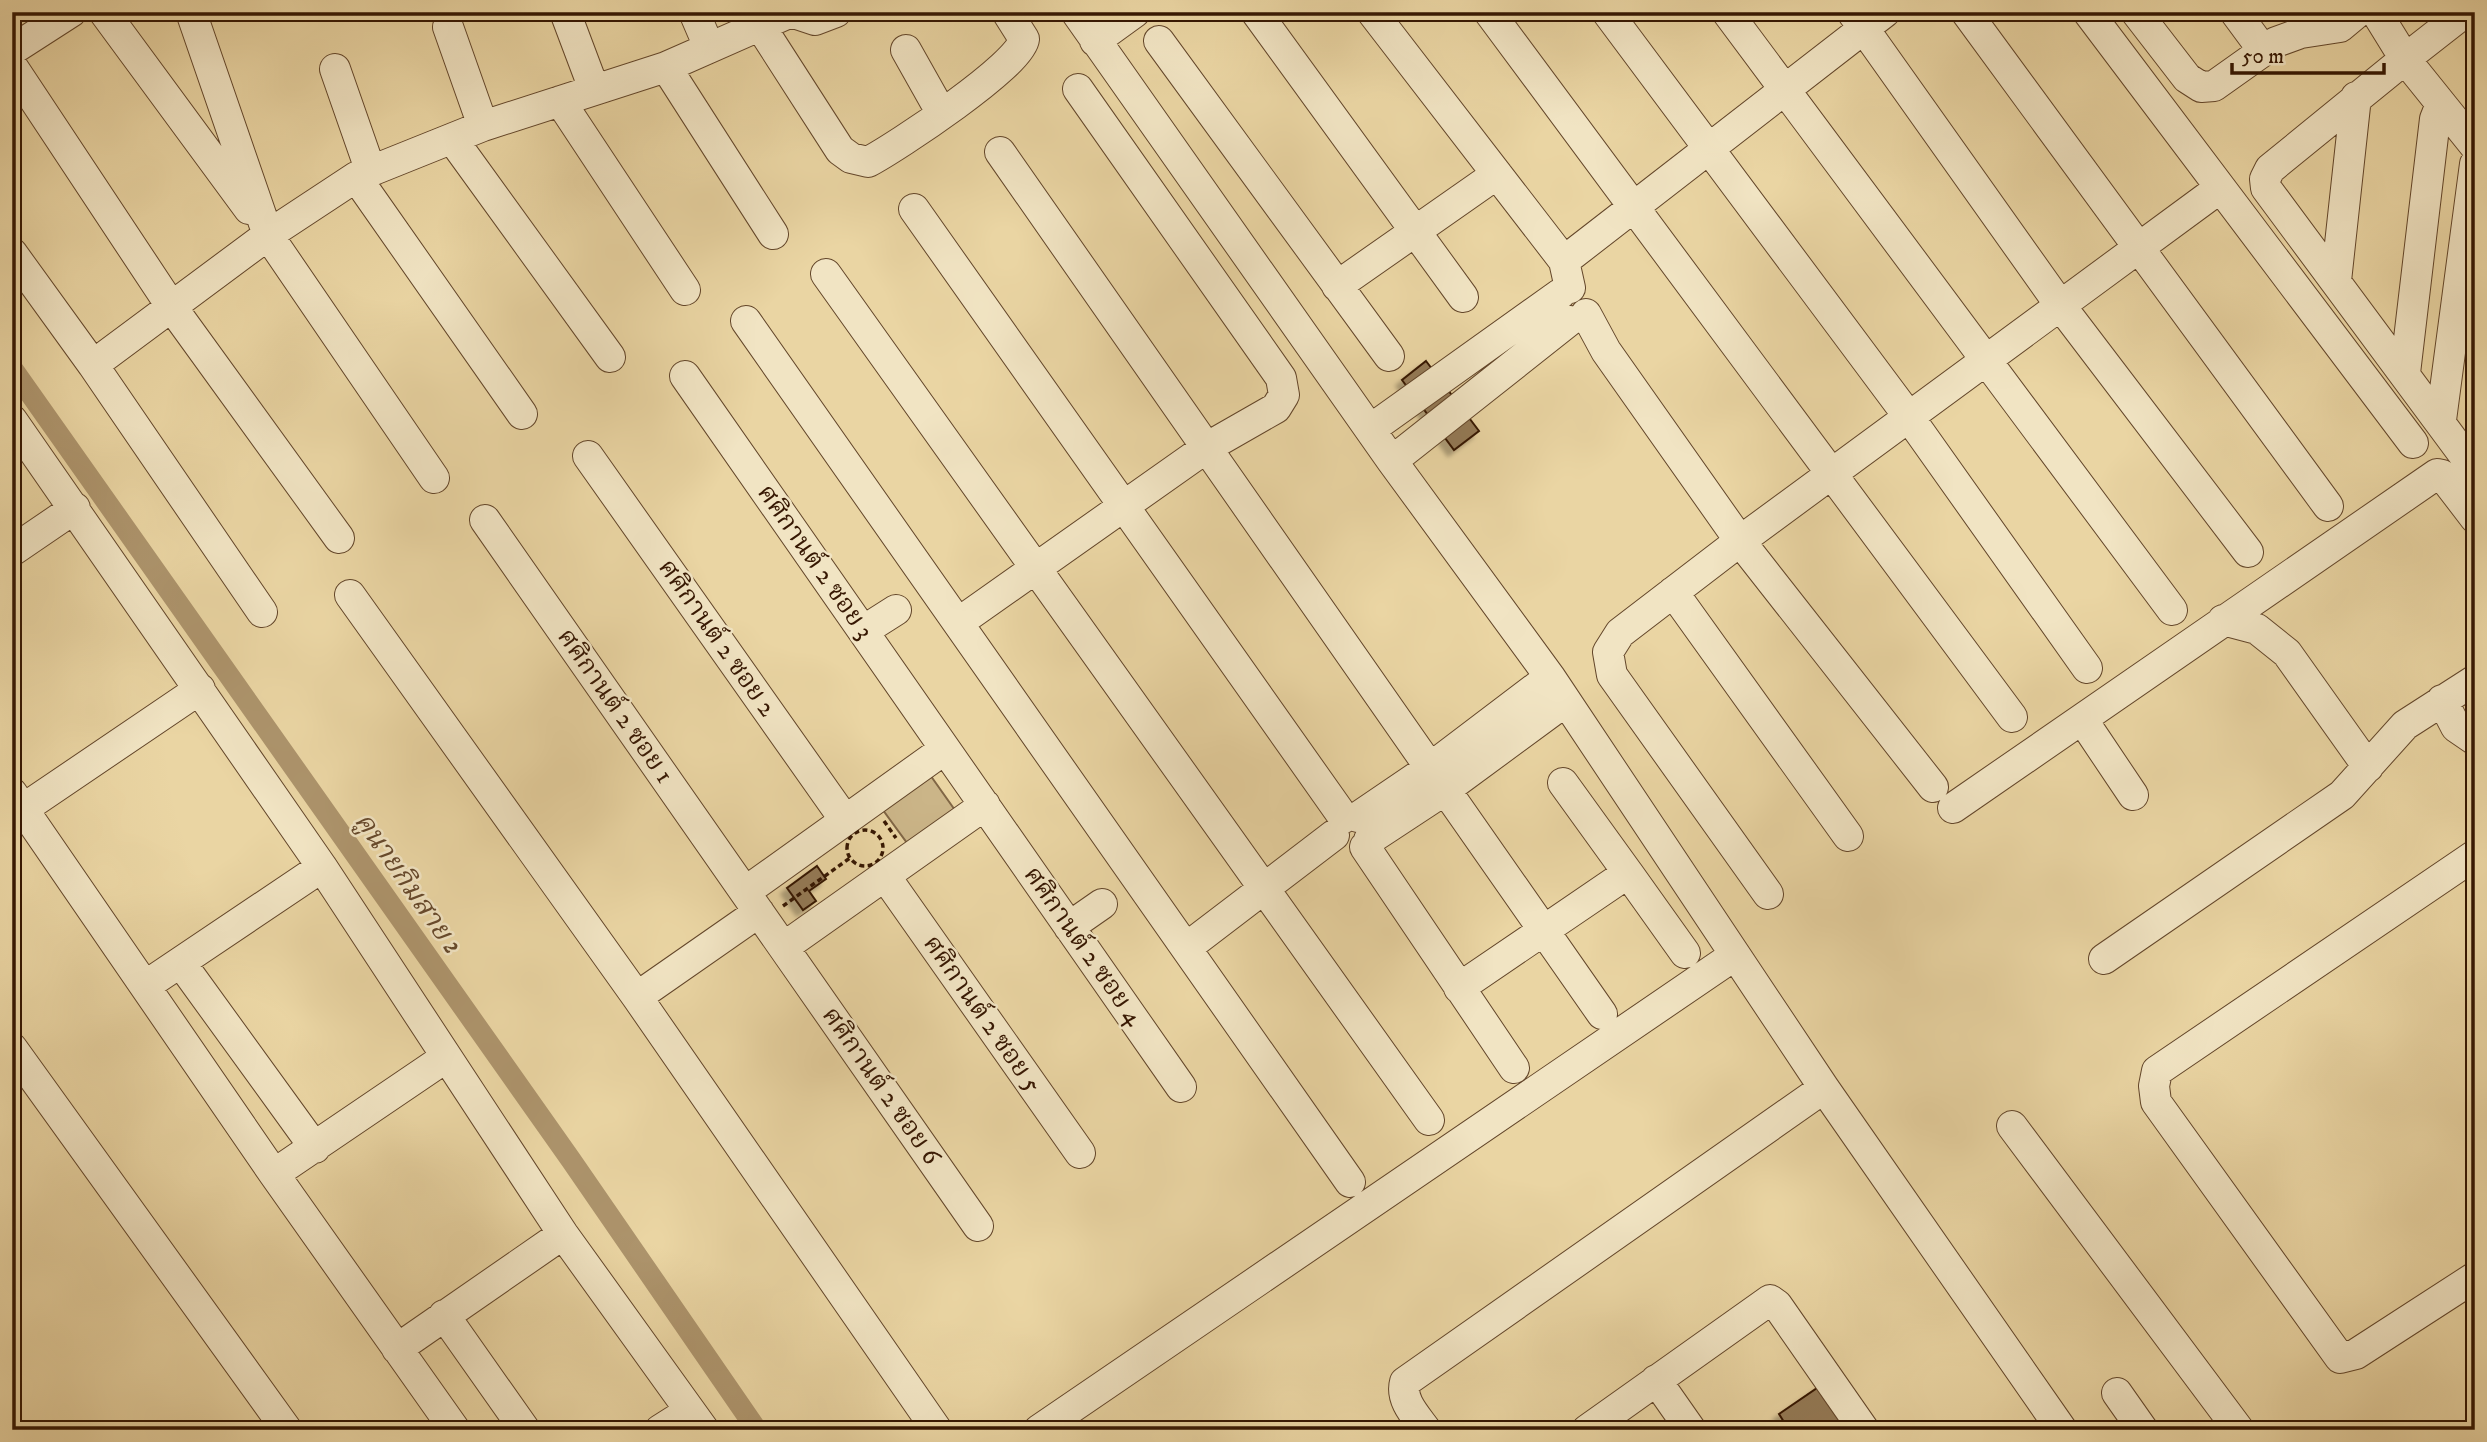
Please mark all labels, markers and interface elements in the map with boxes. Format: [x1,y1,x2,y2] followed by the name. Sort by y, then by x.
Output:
[2232,32,2384,76] scale bar
[2242,44,2284,70] text: 50 m
[749,477,882,646] street label: ศศิกานต์ 2 ซอย 3
[650,552,785,723] street label: ศศิกานต์ 2 ซอย 2
[549,622,681,790] street label: ศศิกานต์ 2 ซอย 1
[346,805,470,961] water label: คูนายกิมสาย 2
[1016,859,1152,1033] street label: ศศิกานต์ 2 ซอย 4
[915,928,1049,1099] street label: ศศิกานต์ 2 ซอย 5
[814,1000,949,1173] street label: ศศิกานต์ 2 ซอย 6

